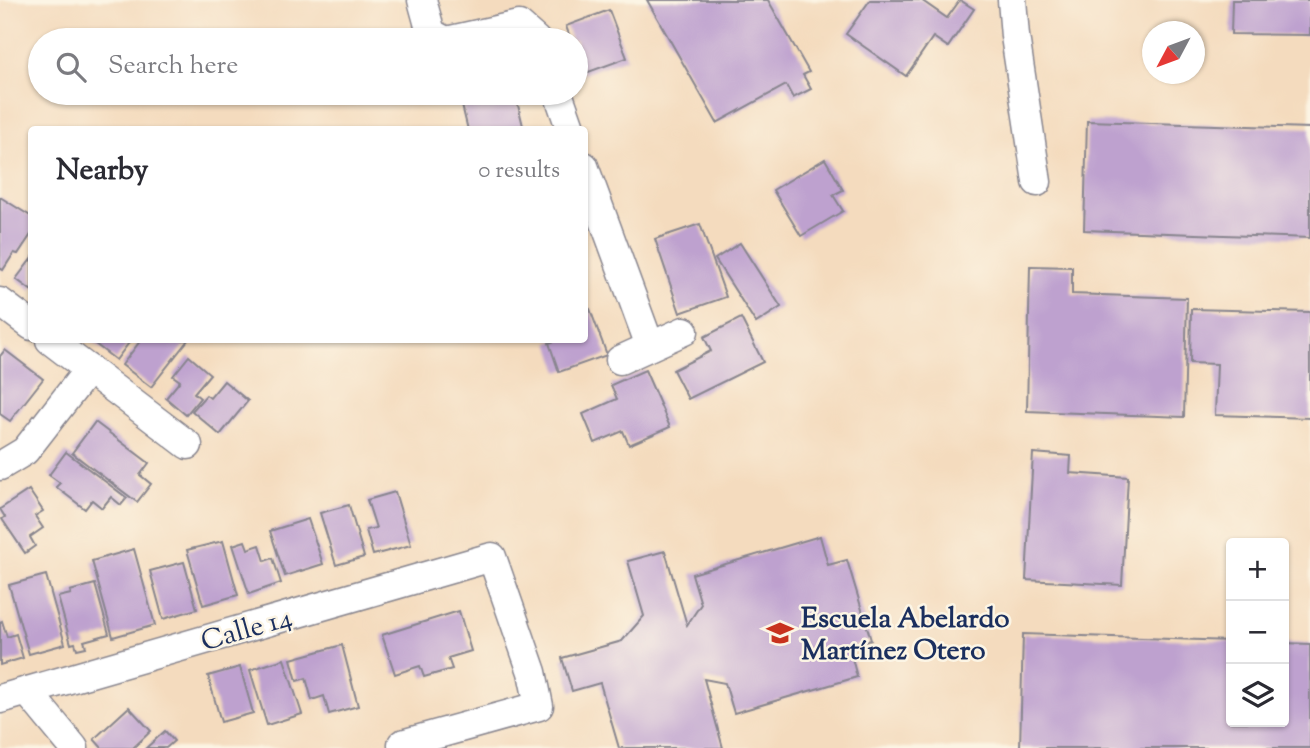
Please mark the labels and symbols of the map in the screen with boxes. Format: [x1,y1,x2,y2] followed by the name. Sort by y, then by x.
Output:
[1142,21,1205,84] north arrow
[197,599,297,663] street label: Calle 14
[801,600,1010,672] place label: Escuela Abelardo Martínez Otero
[765,618,795,648] school or university icon: Escuela Abelardo Martínez Otero

